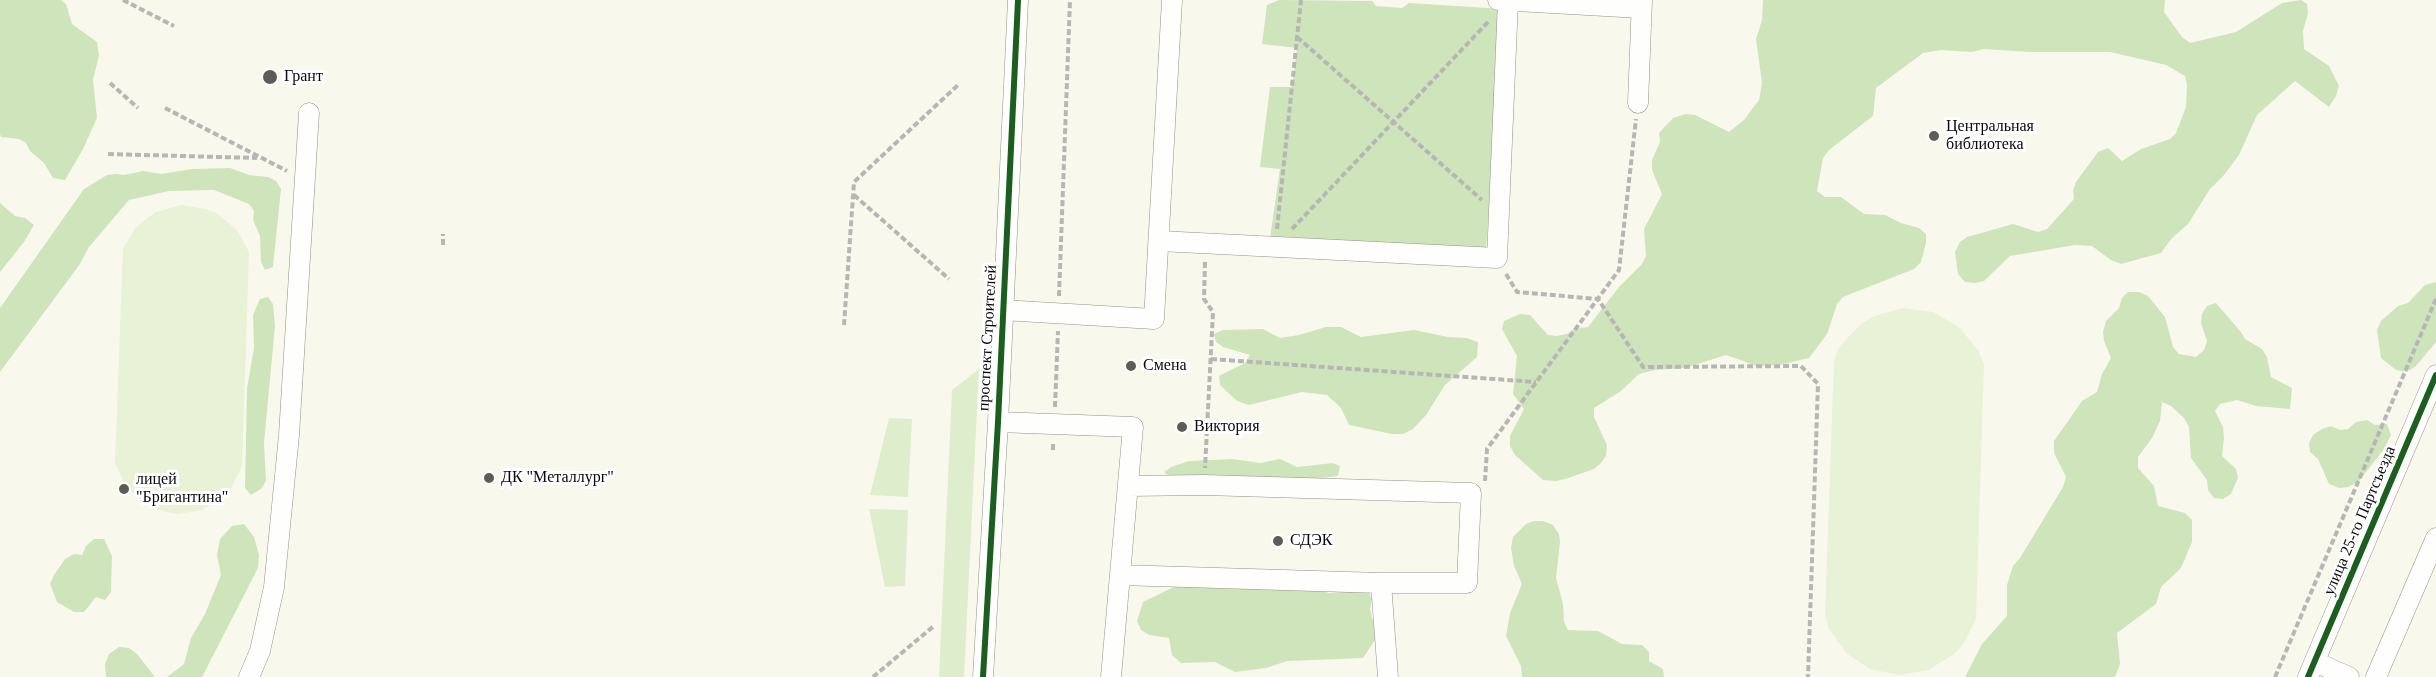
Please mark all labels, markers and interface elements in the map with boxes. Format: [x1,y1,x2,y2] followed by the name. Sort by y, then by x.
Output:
[284,67,323,87] place label: Грант
[261,68,279,86] marker: Грант
[1946,117,2034,155] place label: Центральная библиотека
[1927,129,1941,143] marker: Центральная библиотека
[975,264,1001,412] street label: проспект Строителей
[1143,356,1187,376] place label: Смена
[1124,359,1138,373] marker: Смена
[1194,417,1260,437] place label: Виктория
[1175,420,1189,434] marker: Виктория
[2320,443,2400,599] street label: улица 25-го Партсъезда
[501,468,614,488] place label: ДК "Металлург"
[136,470,228,508] place label: лицей "Бригантина"
[482,471,496,485] marker: ДК "Металлург"
[117,482,131,496] marker: лицей "Бригантина"
[1290,531,1332,551] place label: СДЭК
[1271,534,1285,548] marker: СДЭК

